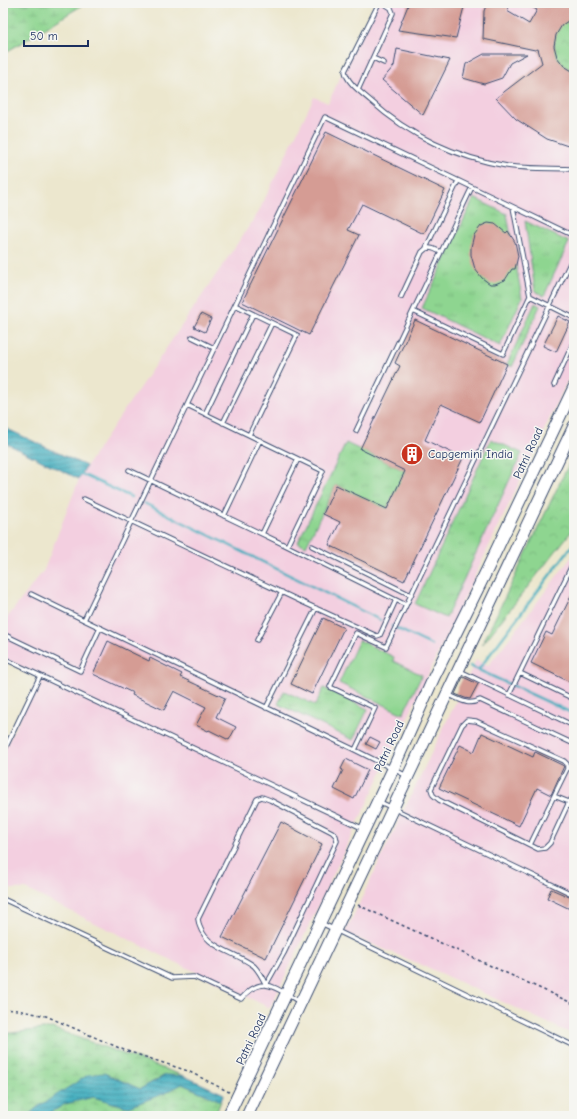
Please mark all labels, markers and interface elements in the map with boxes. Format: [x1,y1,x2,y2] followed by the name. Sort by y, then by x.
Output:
[24,22,88,48] scale bar
[30,29,58,43] text: 50 m
[510,425,546,481] street label: Patni Road
[399,441,425,467] building icon: Capgemini India
[428,447,513,461] place label: Capgemini India
[371,718,407,774] street label: Patni Road
[233,1011,269,1067] street label: Patni Road

